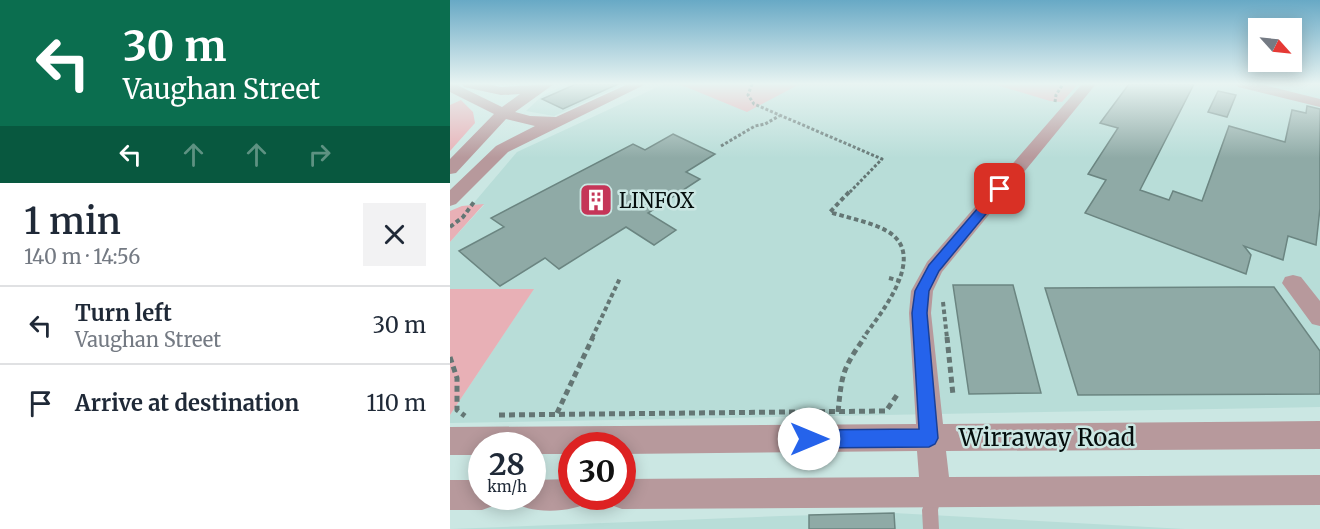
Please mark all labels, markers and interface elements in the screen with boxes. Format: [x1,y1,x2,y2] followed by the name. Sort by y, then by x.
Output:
[1248,18,1302,72] north arrow
[1248,18,1302,72] map controls
[123,20,227,72] text: 30 m
[24,24,102,102] icon: left
[123,72,320,106] text: Vaughan Street
[114,138,147,171] icon: left
[177,138,210,171] icon: ahead
[240,138,273,171] icon: ahead
[303,138,336,171] icon: right
[974,163,1025,214] pin
[983,172,1016,205] icon: arrive
[578,182,614,218] building icon: LINFOX
[619,188,695,213] place label: LINFOX
[24,199,121,244] text: 1 min
[363,203,426,266] button: close
[24,244,140,269] text: 140 m · 14:56
[75,299,172,327] text: Turn left
[24,309,57,342] icon: left
[372,311,426,339] text: 30 m
[75,327,221,352] text: Vaughan Street
[24,387,57,420] icon: arrive
[75,389,299,417] text: Arrive at destination
[367,389,426,417] text: 110 m
[777,407,841,471] position arrow
[958,422,1135,453] street label: Wirraway Road
[558,432,636,510] speed limit sign: 30
[489,445,525,483] text: 28
[487,477,527,496] text: km/h

